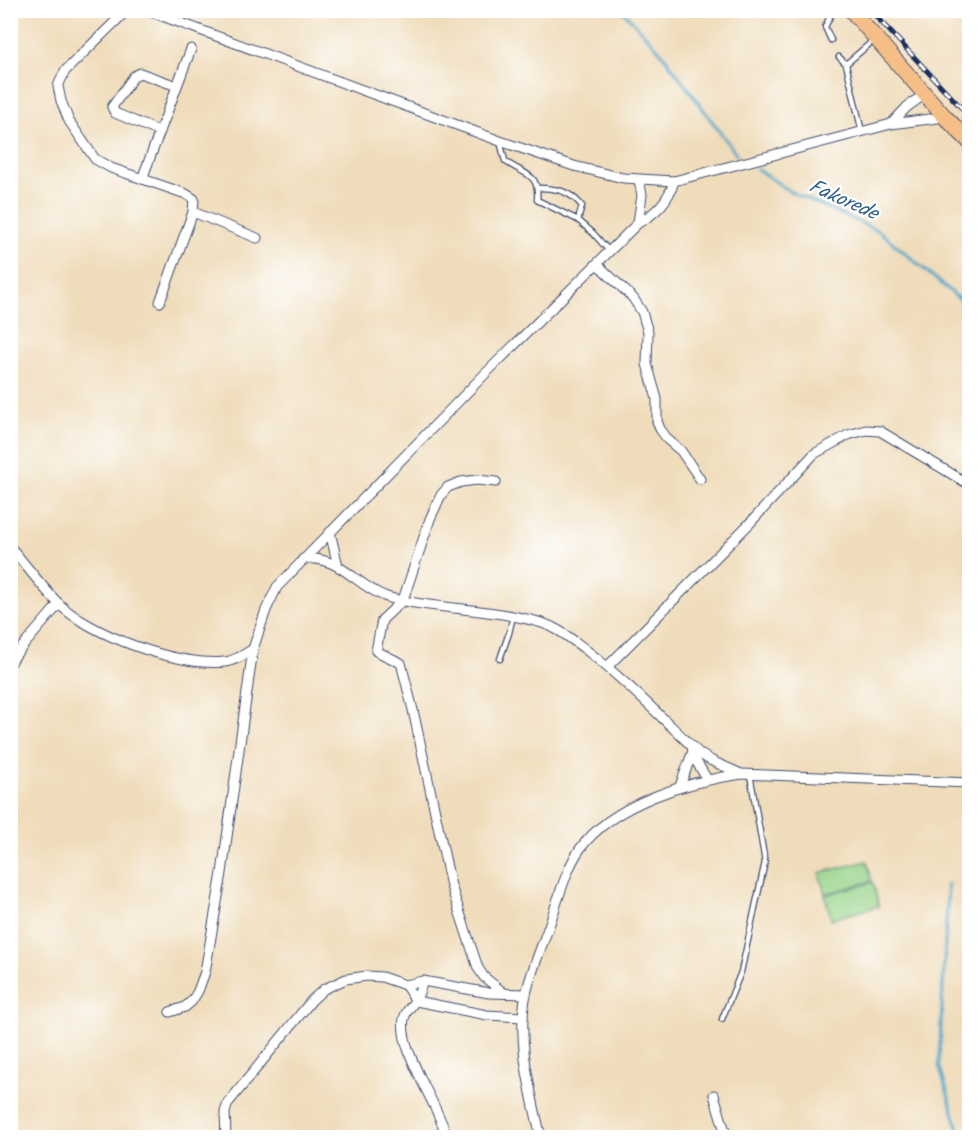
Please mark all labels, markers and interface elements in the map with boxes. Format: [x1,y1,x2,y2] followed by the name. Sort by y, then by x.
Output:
[803,171,885,231] water label: Fakorede

